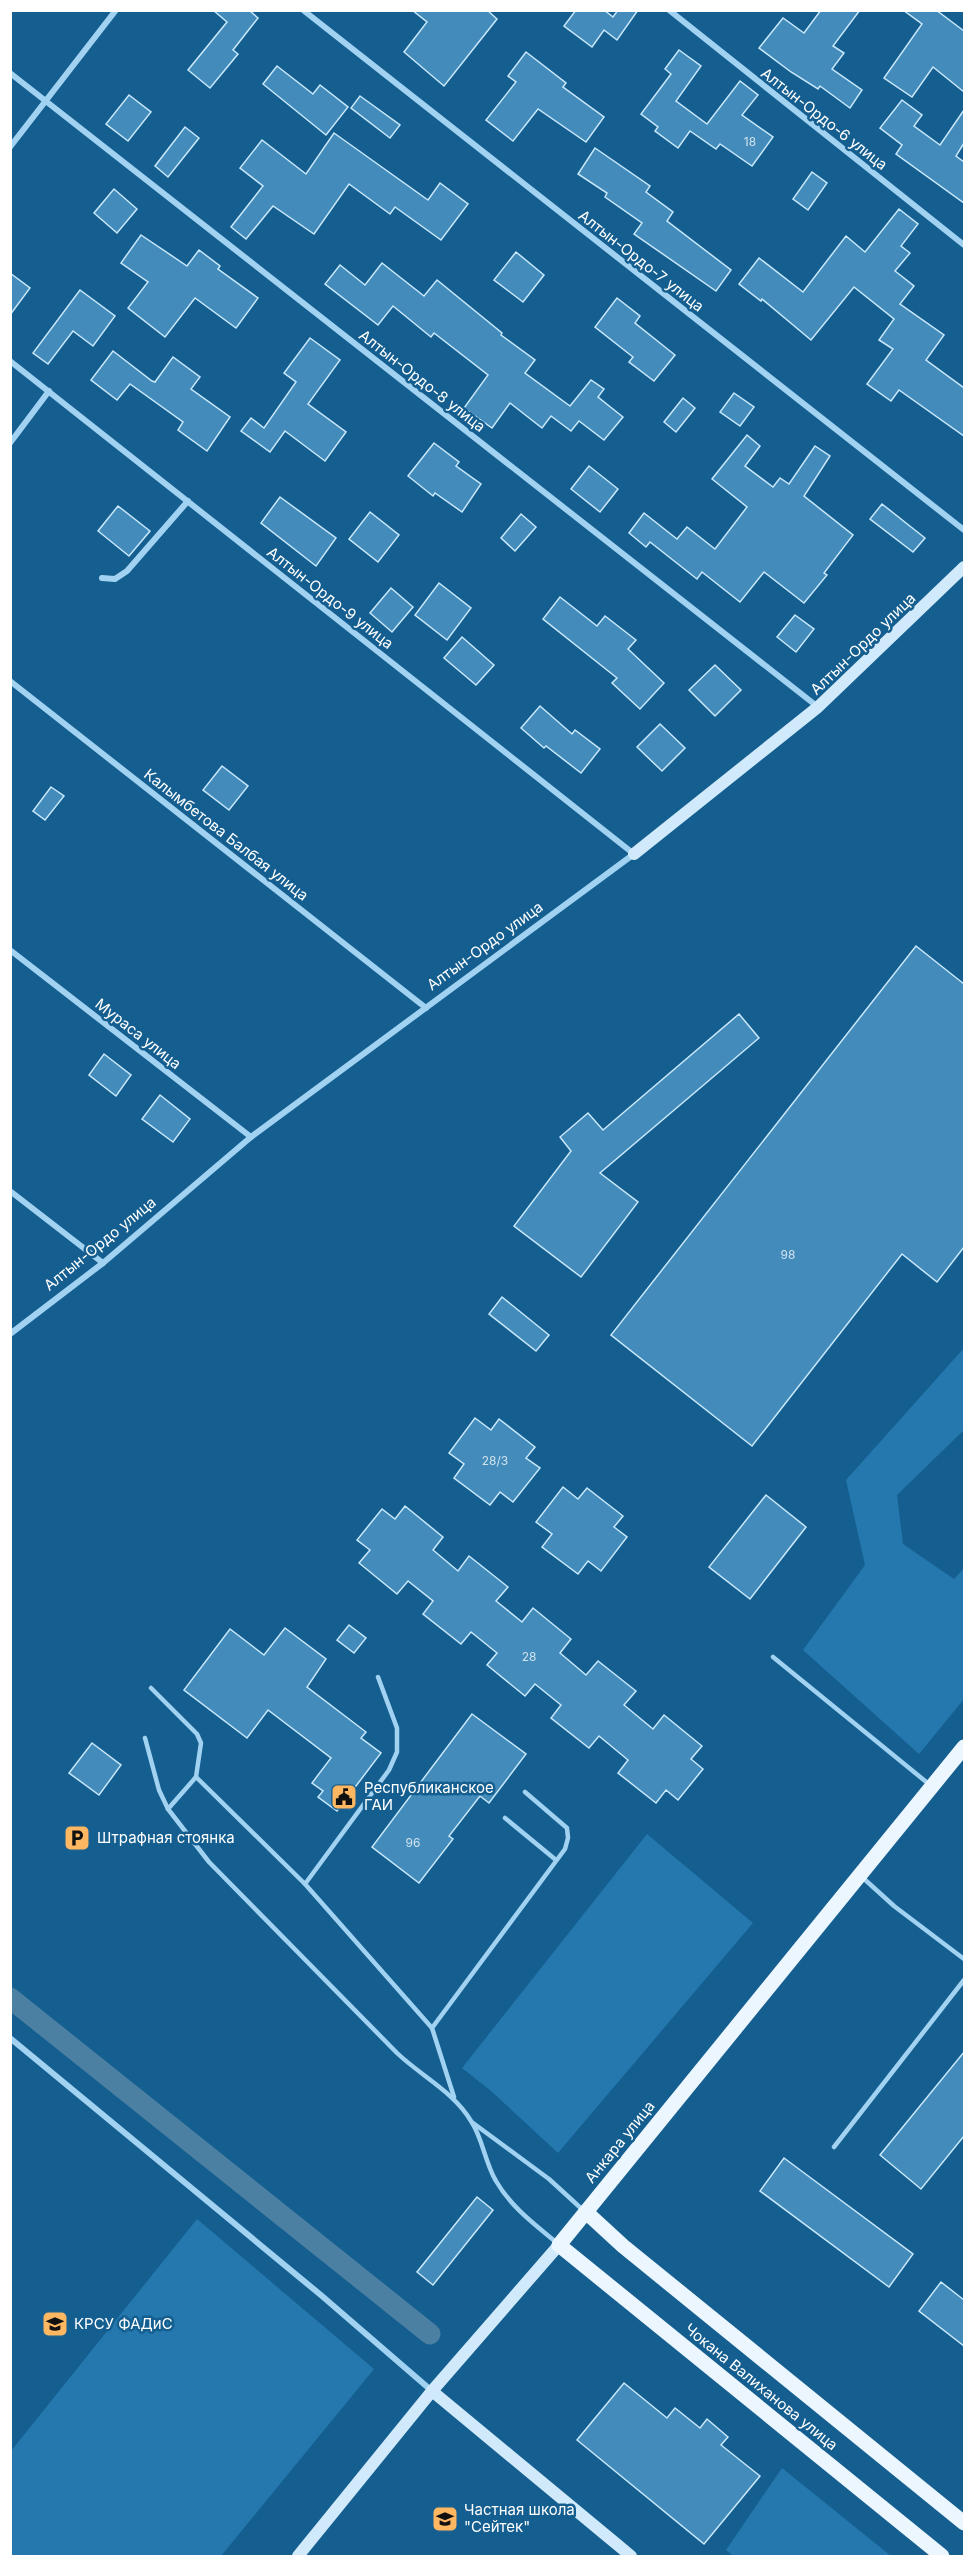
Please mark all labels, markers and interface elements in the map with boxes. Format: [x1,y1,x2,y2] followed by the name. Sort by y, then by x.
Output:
[757,63,891,174] street label: Алтын-Ордо-6 улица
[744,134,756,149] house number: 18
[575,206,708,315] street label: Алтын-Ордо-7 улица
[355,325,489,436] street label: Алтын-Ордо-8 улица
[263,542,397,653] street label: Алтын-Ордо-9 улица
[806,589,919,699] street label: Алтын-Ордо улица
[140,765,312,905] street label: Калымбетова Балбая улица
[423,897,546,994] street label: Алтын-Ордо улица
[92,994,185,1073] street label: Мураса улица
[40,1193,160,1295] street label: Алтын-Ордо улица
[781,1247,795,1262] house number: 98
[482,1453,508,1468] house number: 28/3
[522,1649,536,1664] house number: 28
[364,1778,494,1814] place label: Республиканское ГАИ
[329,1782,359,1812] public building icon: Республиканское ГАИ
[62,1823,92,1853] parking icon: Штрафная стоянка
[97,1828,235,1847] place label: Штрафная стоянка
[406,1835,420,1850] house number: 96
[581,2097,659,2187] street label: Анкара улица
[40,2309,70,2339] school or university icon: КРСУ ФАДиС
[74,2314,173,2333] place label: КРСУ ФАДиС
[681,2319,842,2454] street label: Чокана Валиханова улица
[464,2500,575,2536] place label: Частная школа "Сейтек"
[430,2504,460,2534] school or university icon: Частная школа "Сейтек"

